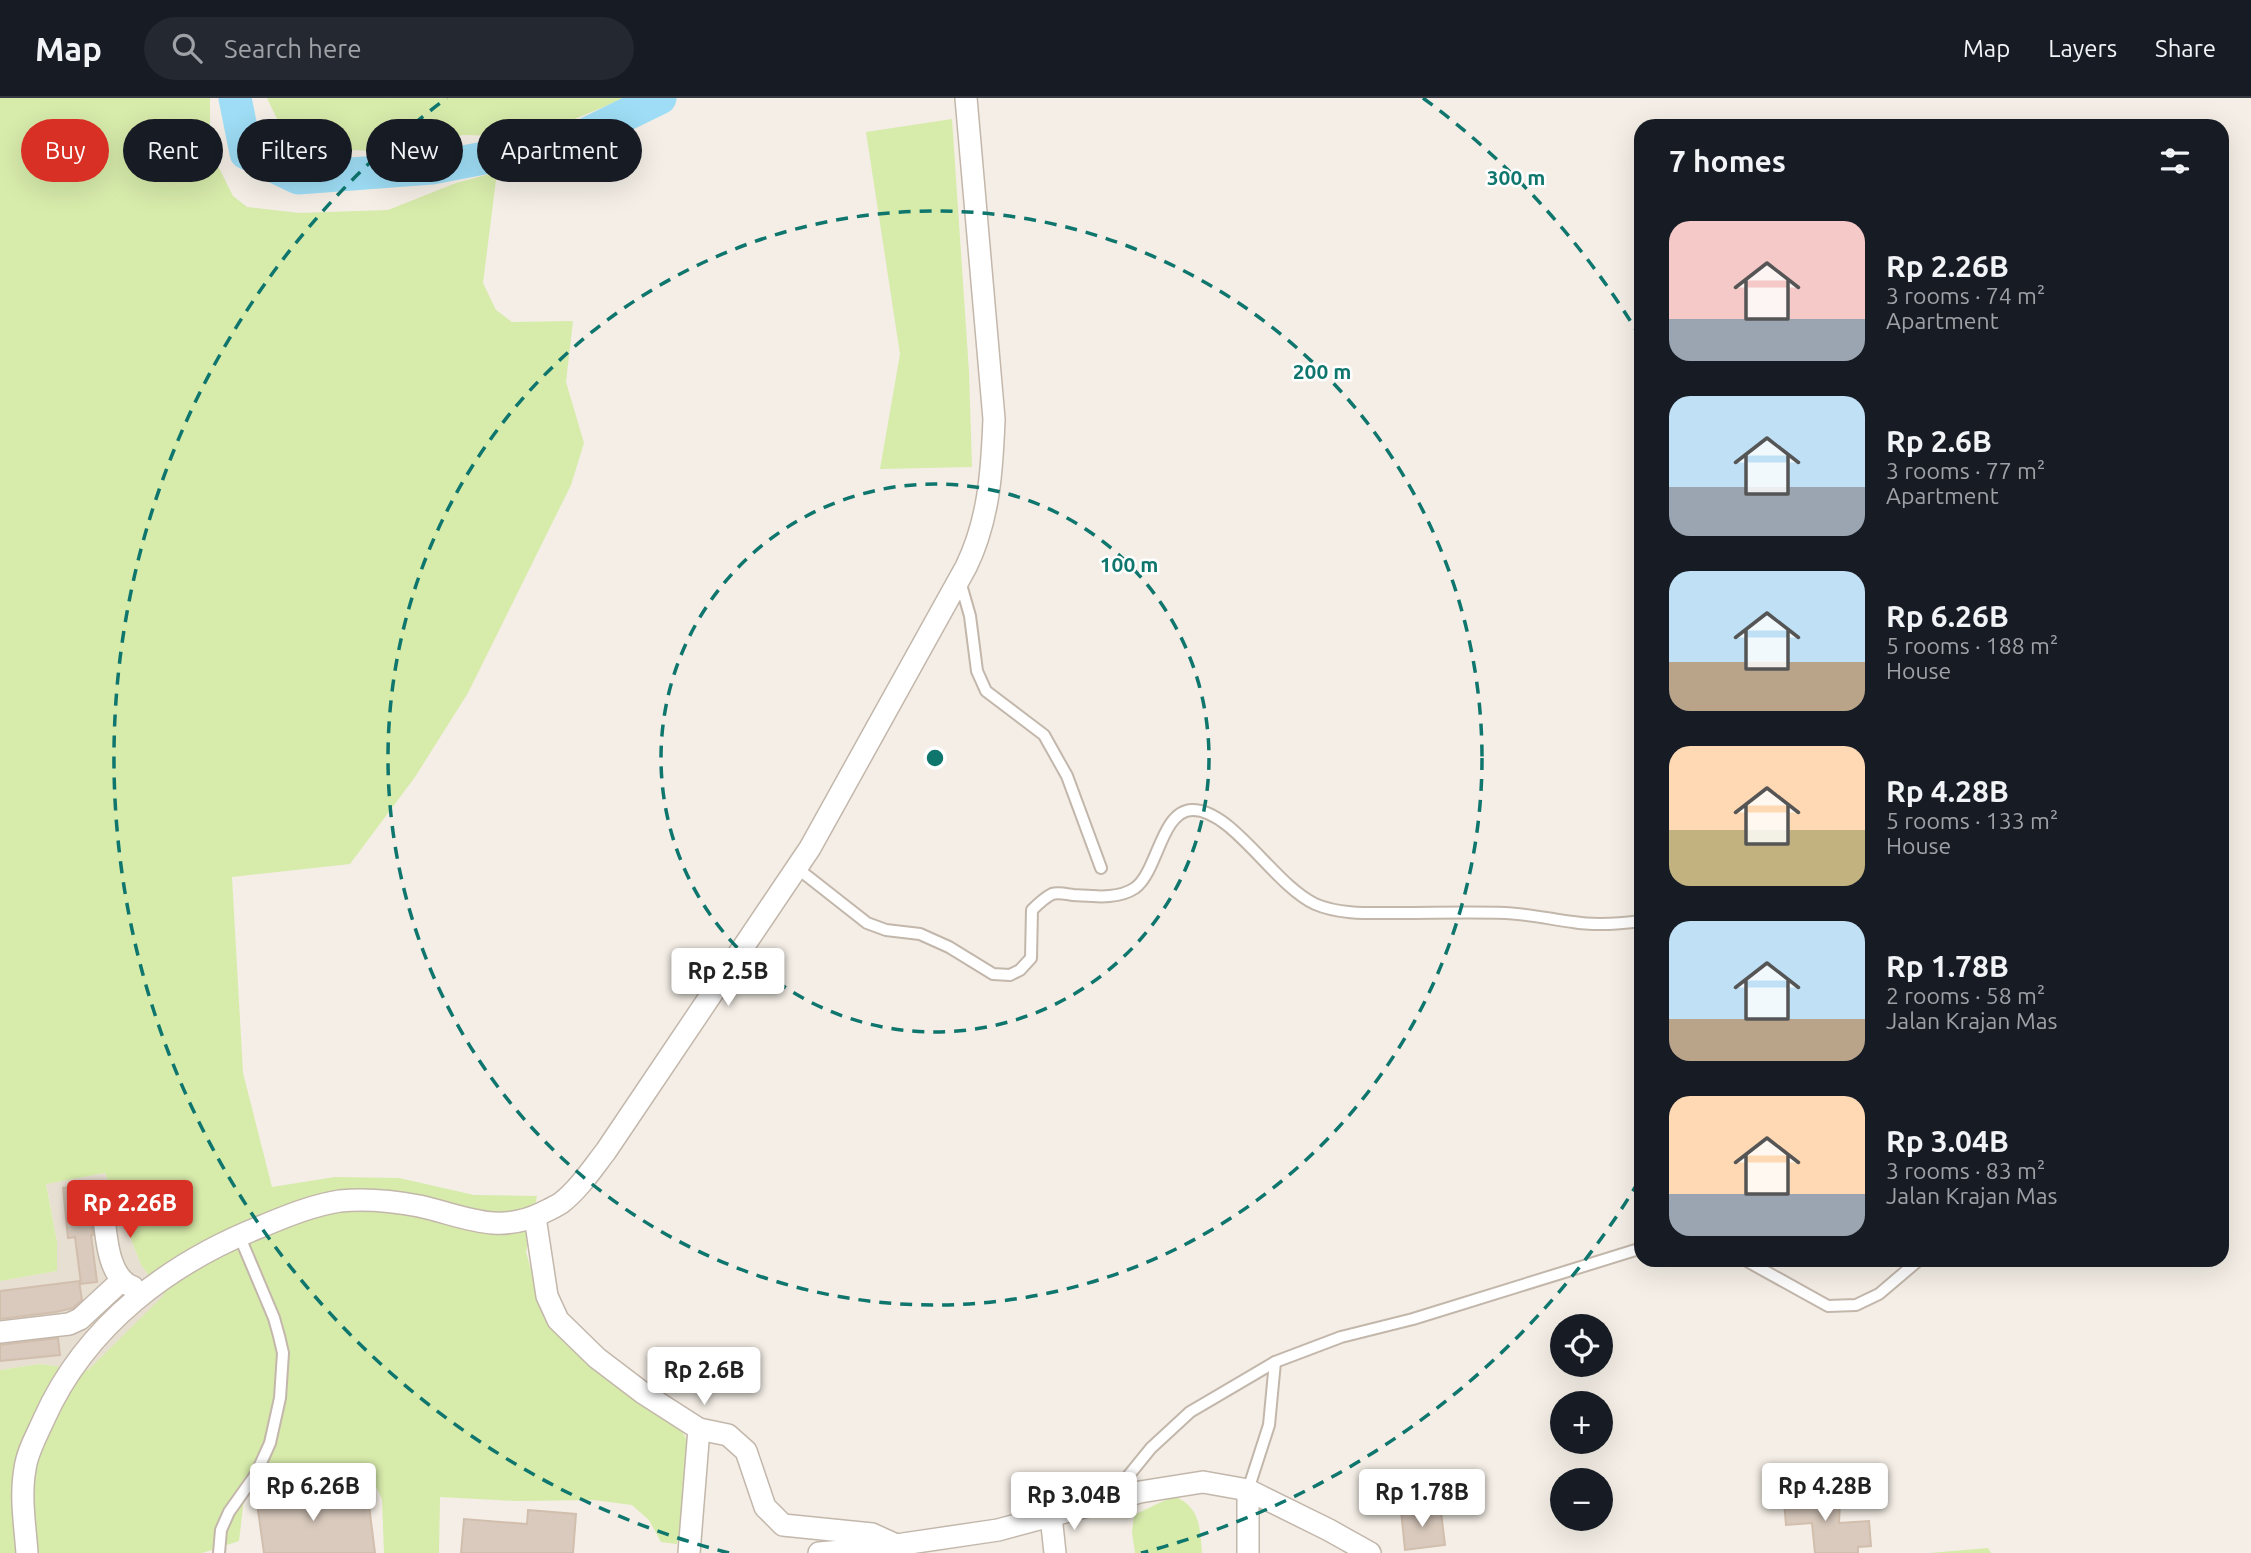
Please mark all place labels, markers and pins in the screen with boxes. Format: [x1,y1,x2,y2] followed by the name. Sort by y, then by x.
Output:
[923,746,947,770] centre of rings
[663,948,793,1008] pin: Rp 2.5B
[58,1180,202,1240] pin: Rp 2.26B
[639,1348,769,1407] pin: Rp 2.6B
[241,1464,385,1523] pin: Rp 6.26B
[1753,1464,1897,1523] pin: Rp 4.28B
[1350,1470,1494,1529] pin: Rp 1.78B
[1002,1472,1146,1532] pin: Rp 3.04B

